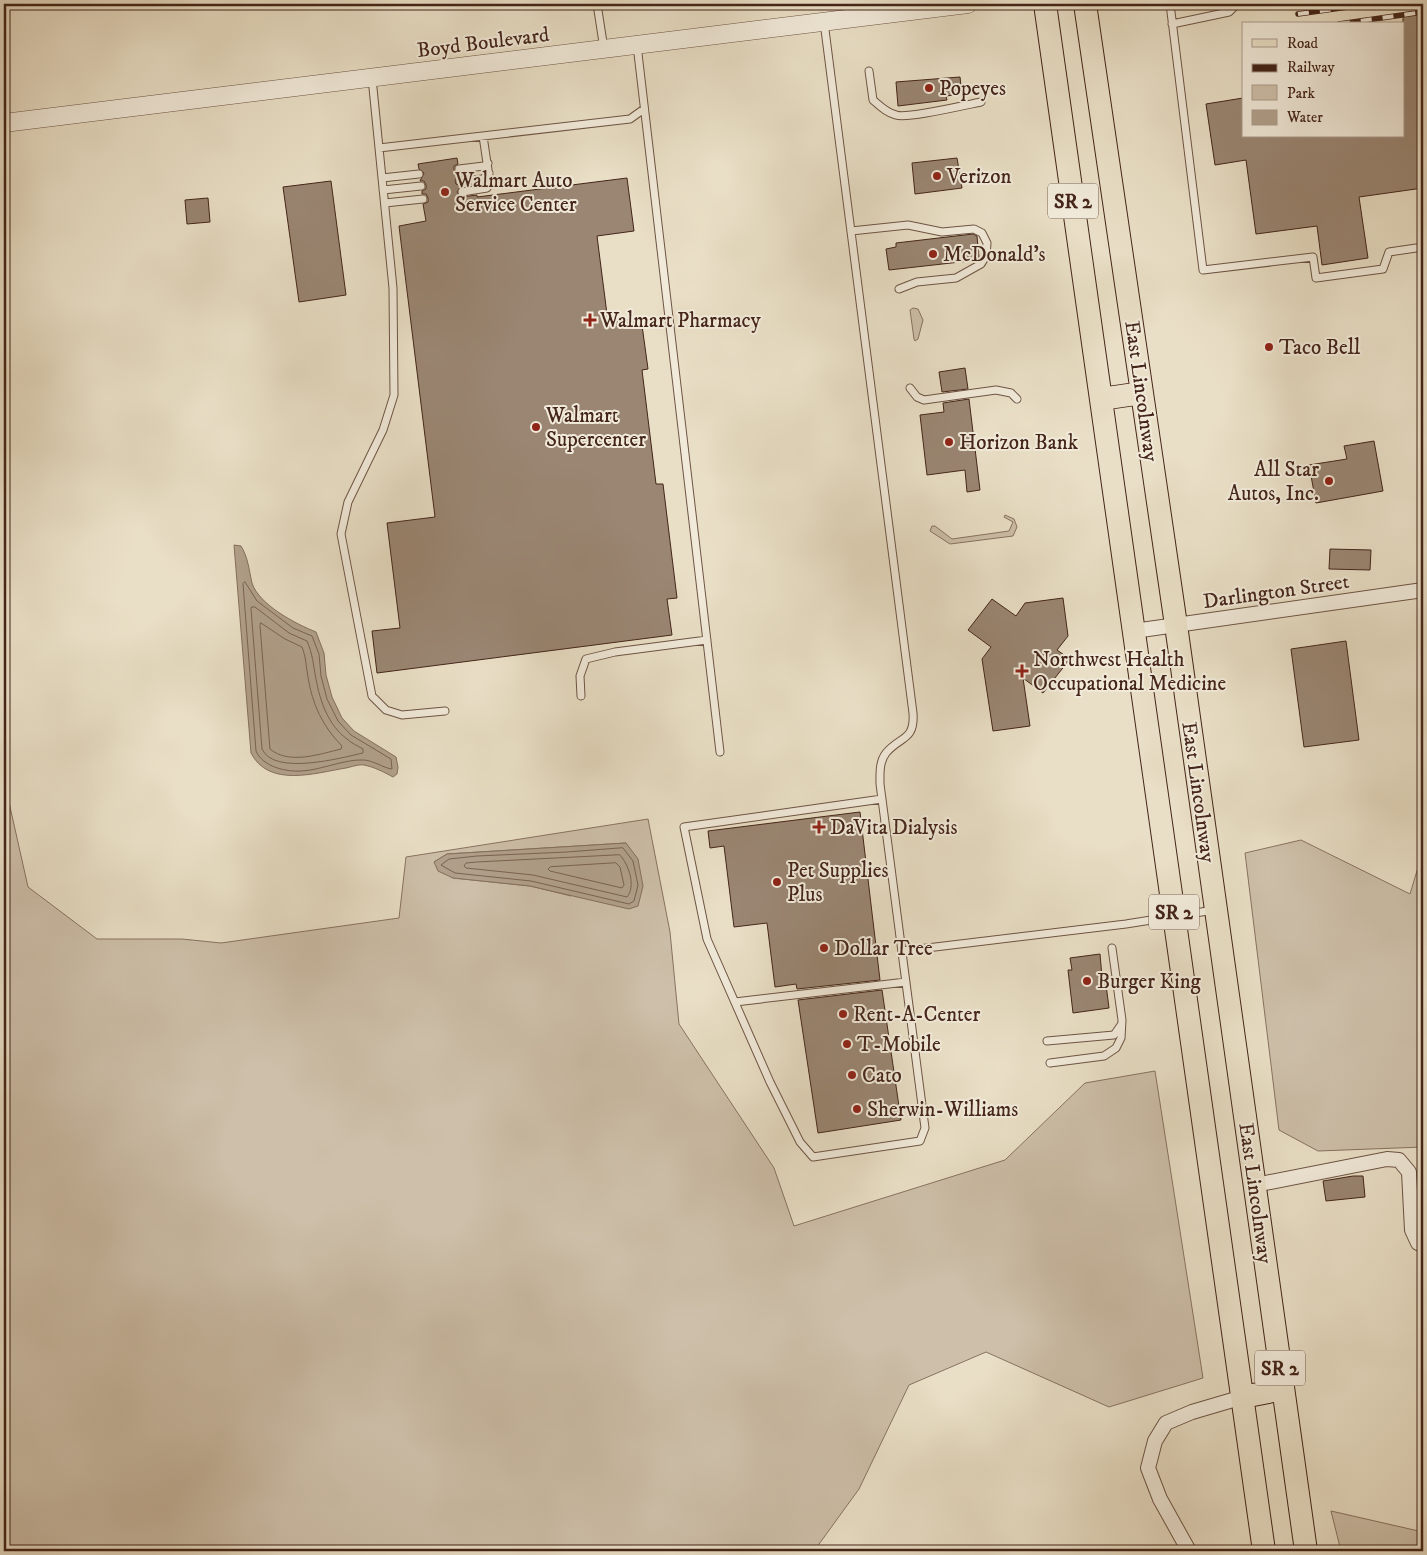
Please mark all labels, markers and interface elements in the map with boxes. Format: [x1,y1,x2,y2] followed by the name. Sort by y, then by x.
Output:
[415,22,551,64] street label: Boyd Boulevard
[1242,22,1404,138] legend
[1287,34,1319,53] text: Road
[1287,58,1335,77] text: Railway
[939,76,1006,102] place label: Popeyes
[923,82,935,94] marker: Popeyes
[1287,84,1316,103] text: Park
[1286,108,1323,127] text: Water
[946,164,1011,190] place label: Verizon
[454,168,577,218] place label: Walmart Auto Service Center
[931,170,943,182] marker: Verizon
[1048,184,1098,218] road number: SR 2
[439,186,451,198] marker: Walmart Auto Service Center
[943,242,1046,268] place label: McDonald's
[927,248,939,260] marker: McDonald's
[599,308,762,334] place label: Walmart Pharmacy
[584,314,596,326] marker: Walmart Pharmacy
[1118,319,1164,464] street label: East Lincolnway
[1279,335,1361,361] place label: Taco Bell
[1263,341,1275,353] marker: Taco Bell
[545,403,646,453] place label: Walmart Supercenter
[530,421,542,433] marker: Walmart Supercenter
[959,430,1079,456] place label: Horizon Bank
[943,436,955,448] marker: Horizon Bank
[1228,457,1319,507] place label: All Star Autos, Inc.
[1323,475,1335,487] marker: All Star Autos, Inc.
[1201,569,1351,615] street label: Darlington Street
[1033,647,1226,697] place label: Northwest Health Occupational Medicine
[1015,664,1029,678] marker: Northwest Health Occupational Medicine
[1175,720,1221,865] street label: East Lincolnway
[830,815,958,841] place label: DaVita Dialysis
[812,820,826,834] marker: DaVita Dialysis
[787,858,888,908] place label: Pet Supplies Plus
[771,876,783,888] marker: Pet Supplies Plus
[1149,894,1199,930] road number: SR 2
[834,936,933,962] place label: Dollar Tree
[818,942,830,954] marker: Dollar Tree
[1097,969,1202,995] place label: Burger King
[1081,975,1093,987] marker: Burger King
[853,1002,980,1028] place label: Rent-A-Center
[837,1008,849,1020] marker: Rent-A-Center
[857,1032,941,1058] place label: T-Mobile
[841,1038,853,1050] marker: T-Mobile
[862,1063,902,1089] place label: Cato
[846,1069,858,1081] marker: Cato
[867,1097,1018,1123] place label: Sherwin-Williams
[851,1103,863,1115] marker: Sherwin-Williams
[1232,1121,1278,1266] street label: East Lincolnway
[1255,1350,1305,1386] road number: SR 2

